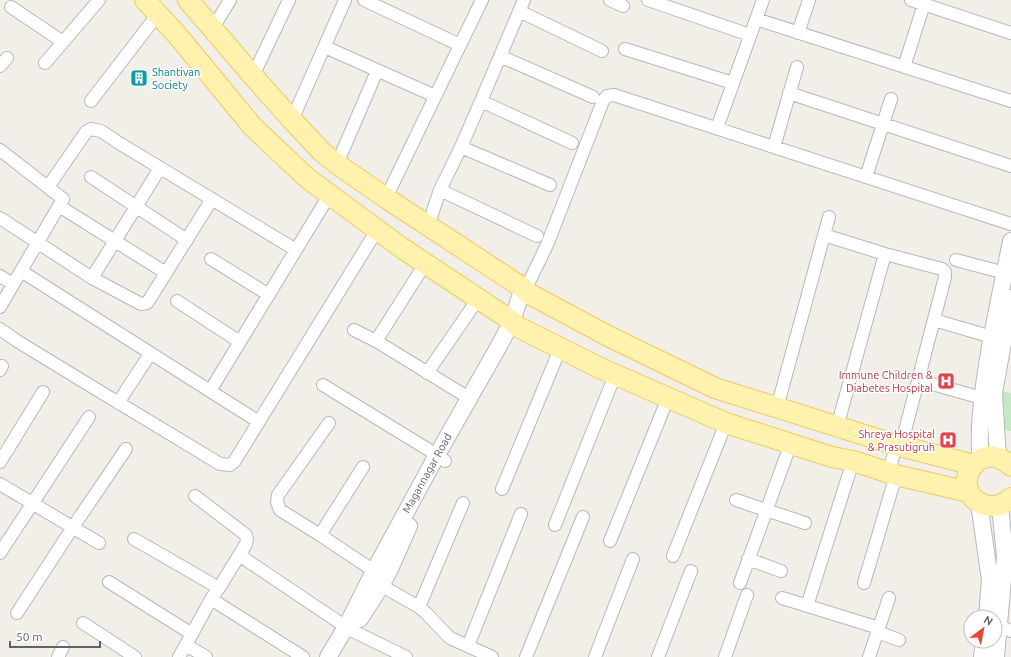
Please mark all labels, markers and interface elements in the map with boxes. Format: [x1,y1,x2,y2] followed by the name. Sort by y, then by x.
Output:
[152,66,200,91] place label: Shantivan Society
[129,68,149,88] building icon: Shantivan Society
[839,369,934,394] place label: Immune Children & Diabetes Hospital
[936,371,956,391] hospital icon: Immune Children & Diabetes Hospital
[858,428,935,453] place label: Shreya Hospital & Prasutigruh
[938,430,958,450] hospital icon: Shreya Hospital & Prasutigruh
[400,431,454,515] street label: Magannagar Road
[963,609,1003,649] north arrow
[982,613,995,628] text: N
[10,623,100,649] scale bar
[16,630,43,643] text: 50 m

